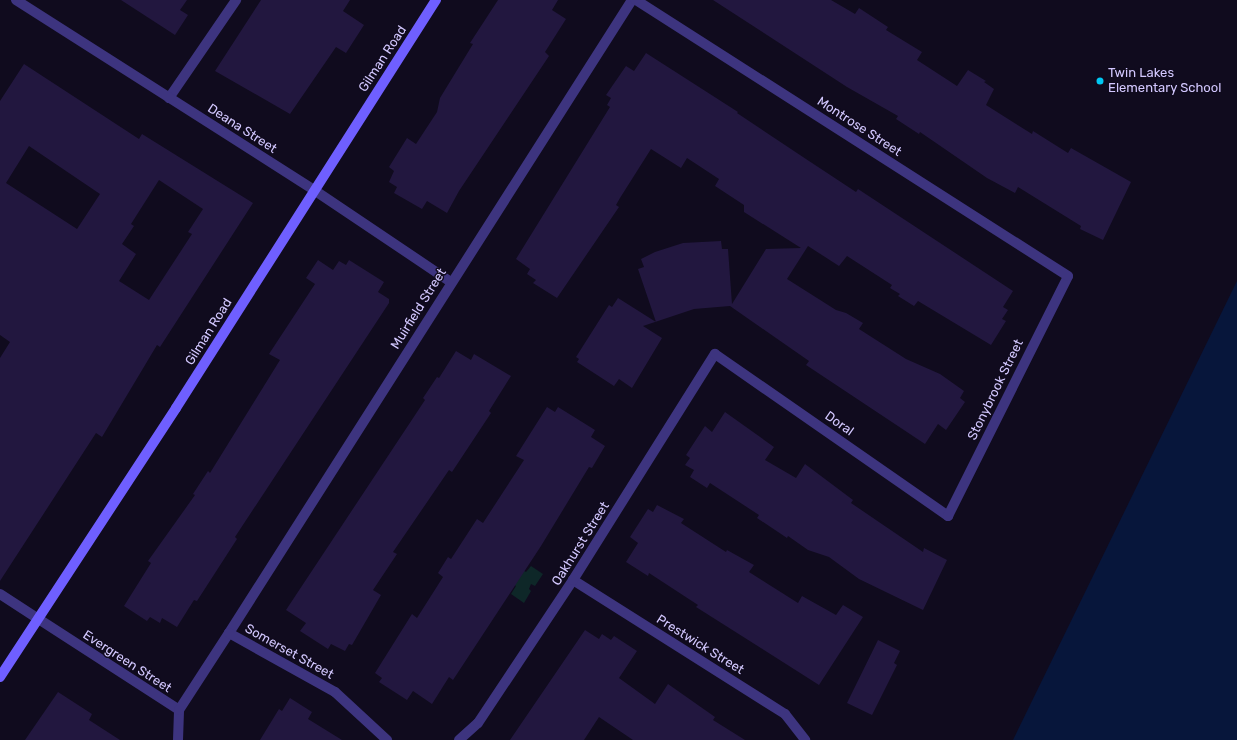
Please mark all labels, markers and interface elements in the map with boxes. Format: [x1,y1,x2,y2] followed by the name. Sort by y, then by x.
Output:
[356,23,410,95] street label: Gilman Road
[1108,66,1222,97] place label: Twin Lakes Elementary School
[1095,76,1105,86] marker: Twin Lakes Elementary School
[814,94,904,160] street label: Montrose Street
[205,101,279,157] street label: Deana Street
[388,266,450,352] street label: Muirfield Street
[182,296,236,368] street label: Gilman Road
[965,337,1027,443] street label: Stonybrook Street
[822,409,856,439] street label: Doral
[549,499,613,589] street label: Oakhurst Street
[653,612,747,678] street label: Prestwick Street
[242,621,336,683] street label: Somerset Street
[80,628,174,696] street label: Evergreen Street

